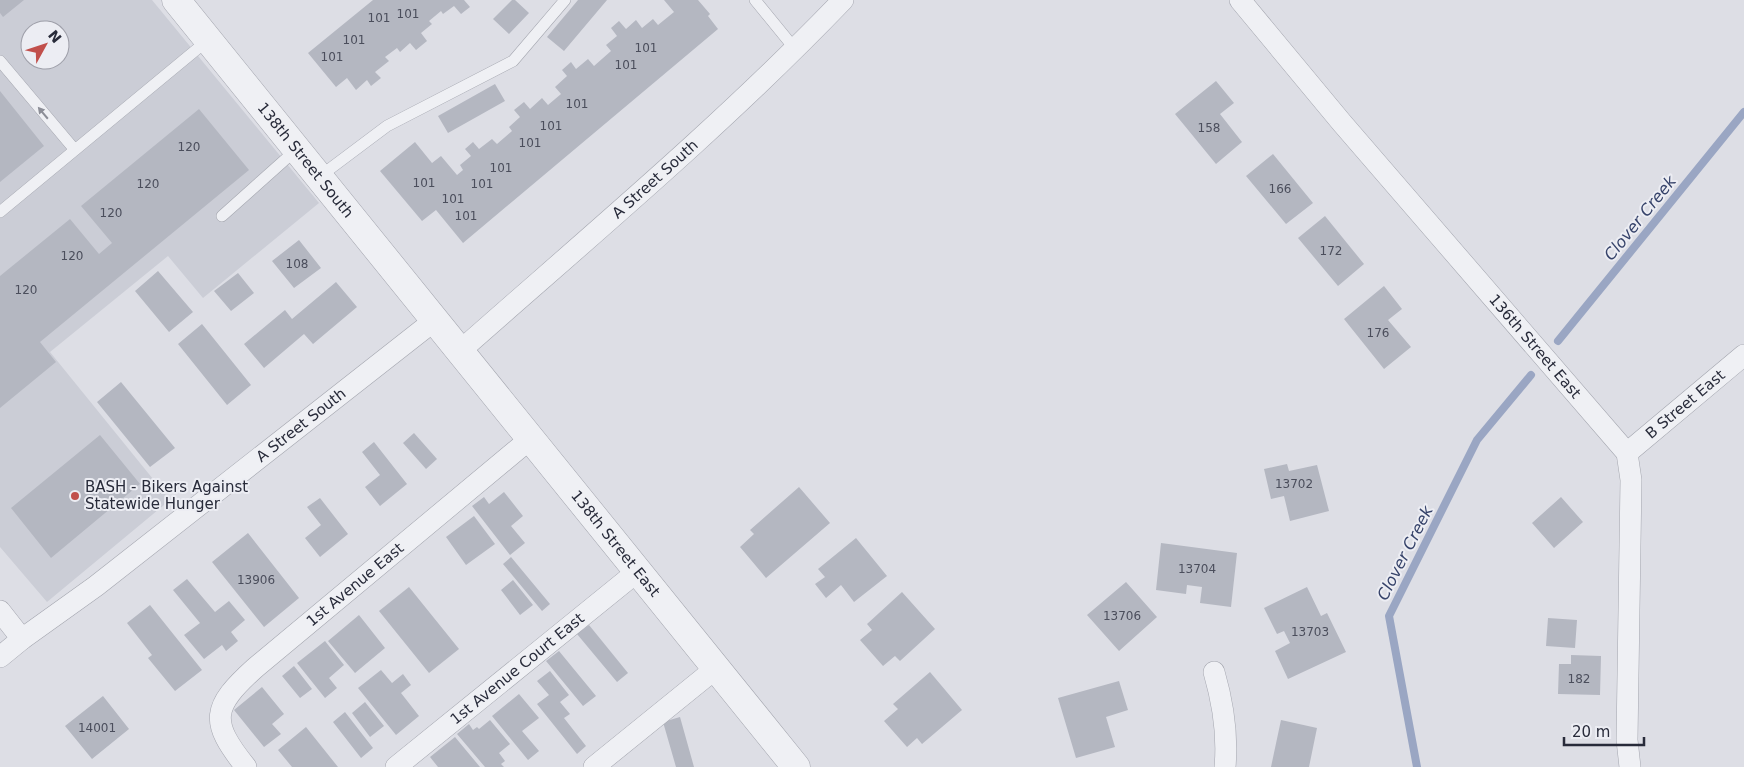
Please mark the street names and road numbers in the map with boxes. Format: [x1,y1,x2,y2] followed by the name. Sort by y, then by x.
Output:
[254,99,357,221] street label: 138th Street South
[609,136,702,222] street label: A Street South
[1485,291,1585,402] street label: 136th Street East
[1642,366,1729,443] street label: B Street East
[253,384,349,466] street label: A Street South
[567,487,664,601] street label: 138th Street East
[303,539,407,630] street label: 1st Avenue East
[447,609,588,728] street label: 1st Avenue Court East

